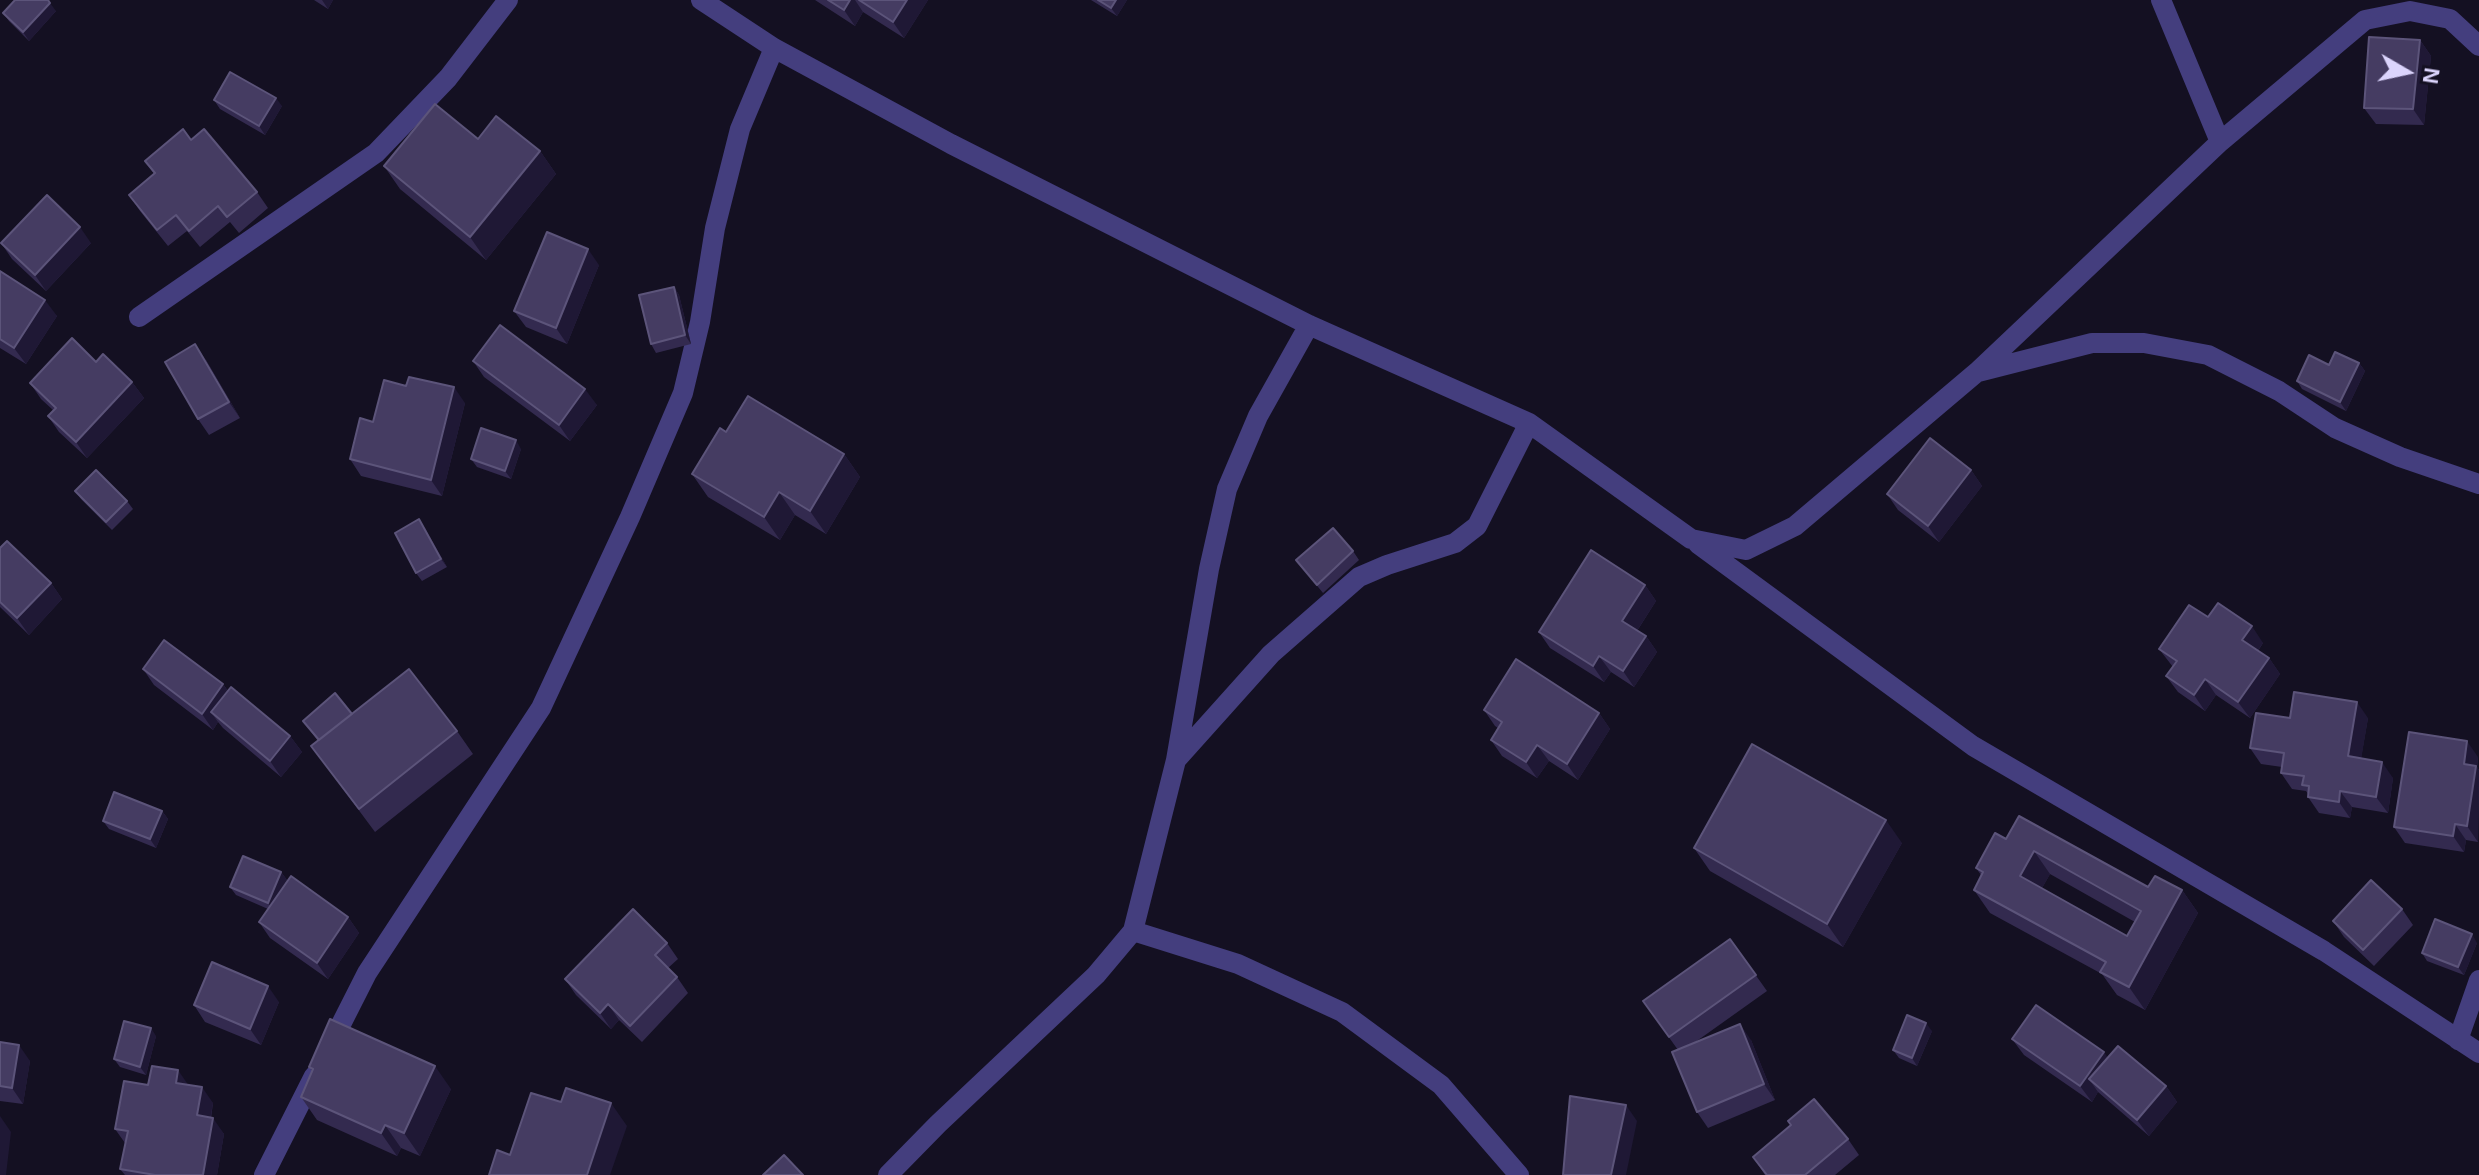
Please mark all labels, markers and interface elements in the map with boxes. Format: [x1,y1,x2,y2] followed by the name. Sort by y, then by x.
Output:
[2367,32,2447,112] north arrow
[2418,66,2445,86] text: N

